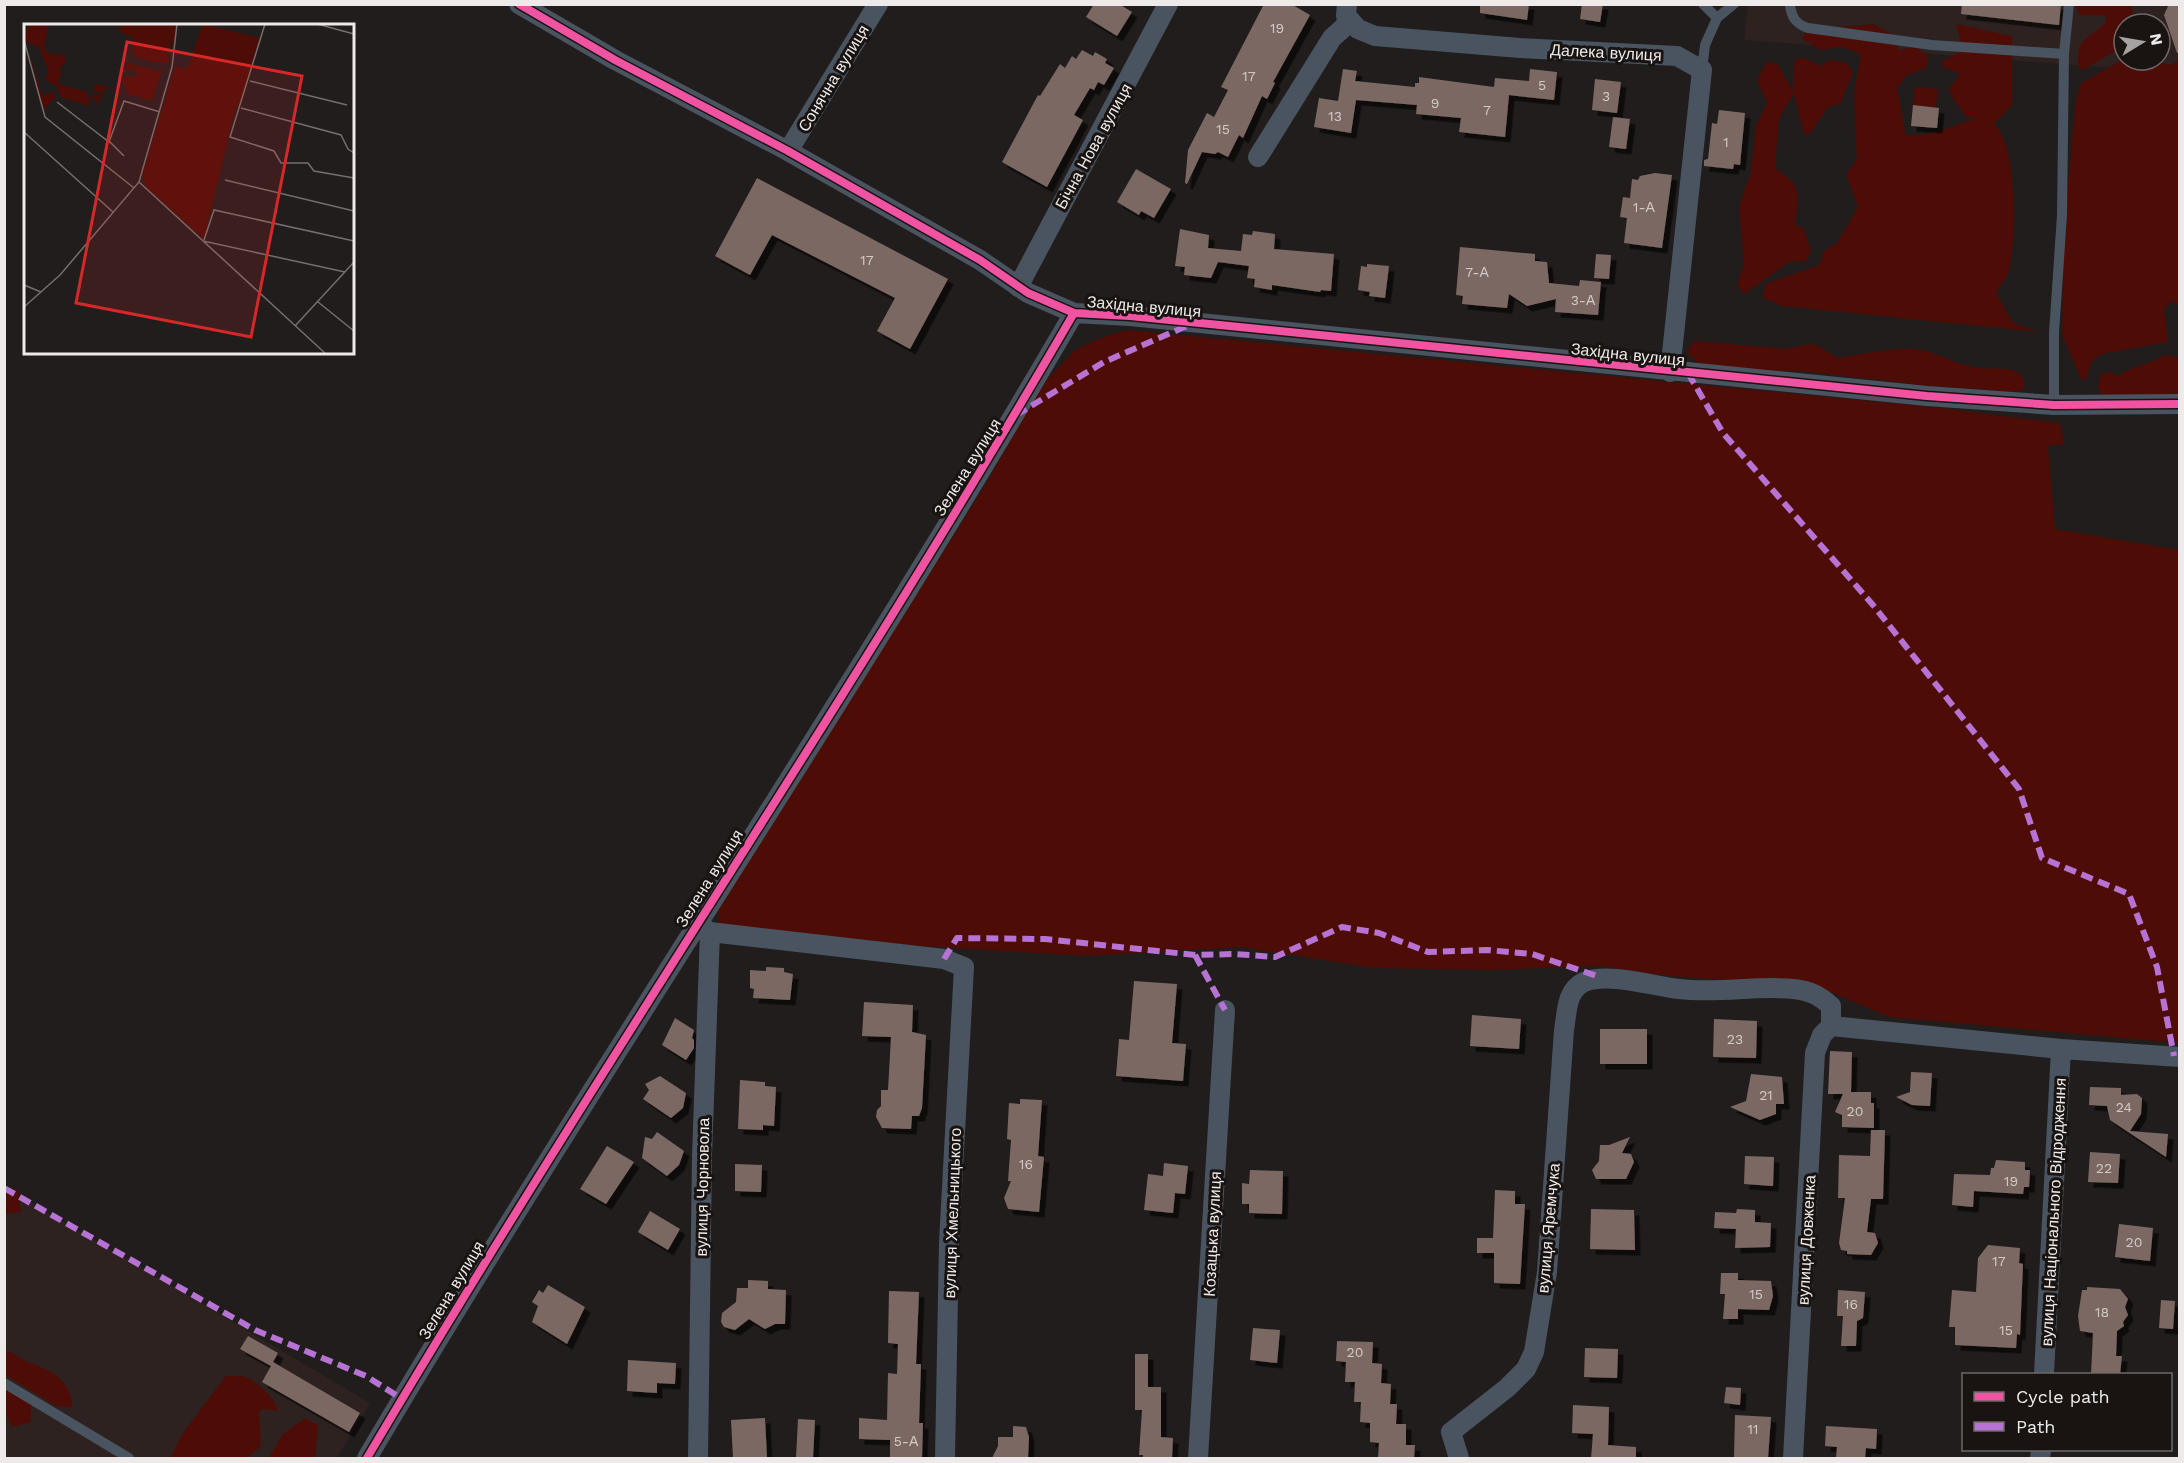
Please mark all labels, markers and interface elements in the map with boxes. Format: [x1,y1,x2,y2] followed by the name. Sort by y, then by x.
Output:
[2112,12,2172,72] north arrow
[1270,20,1284,36] house number: 19
[794,21,873,135] street label: Сонячна вулиця
[24,24,354,354] inset map
[2146,32,2167,47] text: N
[1550,40,1662,65] street label: Далека вулиця
[1242,68,1256,84] house number: 17
[1538,77,1546,93] house number: 5
[1051,80,1136,212] street label: Бічна Нова вулиця
[1602,88,1610,104] house number: 3
[1431,95,1439,111] house number: 9
[1483,102,1491,118] house number: 7
[1328,108,1342,124] house number: 13
[1216,121,1230,137] house number: 15
[1723,134,1729,150] house number: 1
[1633,199,1656,215] house number: 1-А
[860,252,874,268] house number: 17
[1465,264,1489,280] house number: 7-А
[1086,292,1202,321] street label: Західна вулиця
[1571,292,1596,308] house number: 3-А
[1570,339,1686,370] street label: Західна вулиця
[930,415,1005,520] street label: Зелена вулиця
[672,826,747,931] street label: Зелена вулиця
[1727,1031,1743,1047] house number: 23
[2037,1077,2070,1347] street label: вулиця Національного Відродження
[1759,1087,1773,1103] house number: 21
[2116,1099,2132,1115] house number: 24
[1847,1103,1863,1119] house number: 20
[692,1117,713,1256] street label: вулиця Чорновола
[940,1127,965,1299] street label: вулиця Хмельницького
[1019,1156,1033,1172] house number: 16
[2096,1160,2112,1176] house number: 22
[1533,1162,1564,1294] street label: вулиця Яремчука
[1200,1171,1225,1297] street label: Козацька вулиця
[2004,1173,2018,1189] house number: 19
[1794,1174,1819,1306] street label: вулиця Довженка
[2126,1234,2142,1250] house number: 20
[415,1238,488,1343] street label: Зелена вулиця
[1992,1253,2006,1269] house number: 17
[1749,1286,1763,1302] house number: 15
[1844,1296,1858,1312] house number: 16
[2095,1304,2109,1320] house number: 18
[1999,1322,2013,1338] house number: 15
[1347,1344,1363,1360] house number: 20
[1962,1373,2172,1451] legend
[2016,1386,2110,1407] text: Cycle path
[2016,1416,2056,1437] text: Path
[1748,1421,1758,1437] house number: 11
[894,1433,919,1449] house number: 5-А

